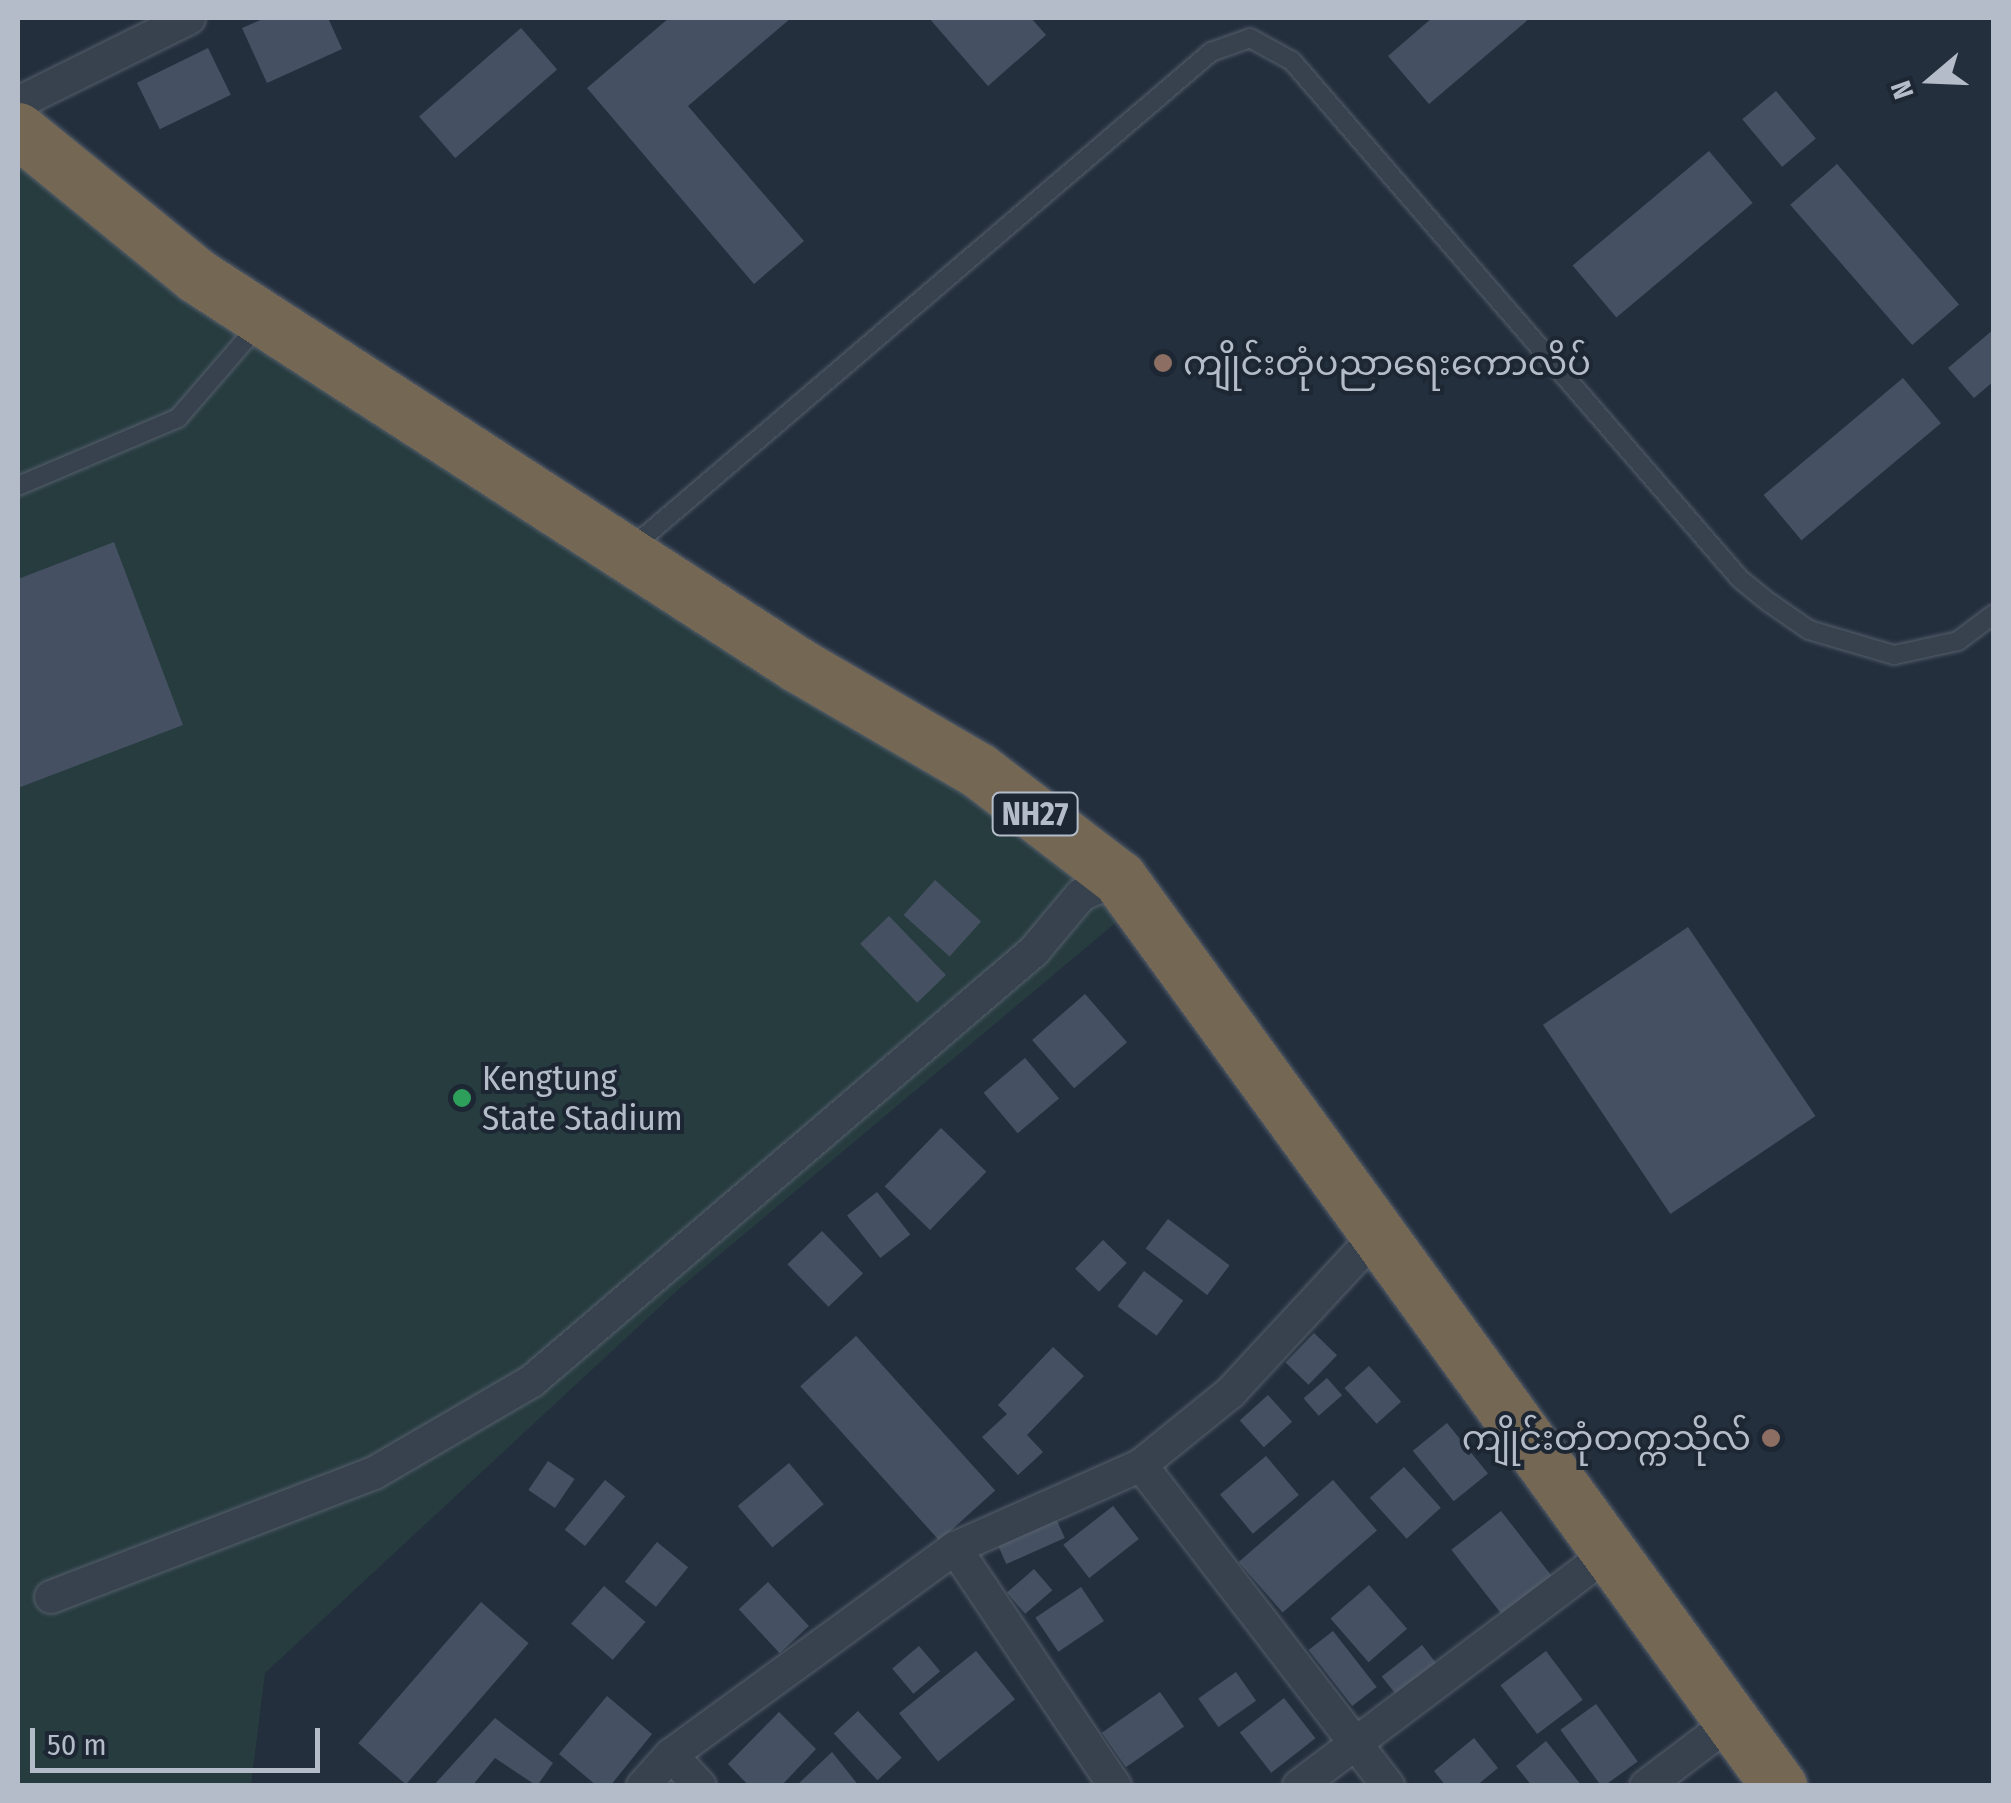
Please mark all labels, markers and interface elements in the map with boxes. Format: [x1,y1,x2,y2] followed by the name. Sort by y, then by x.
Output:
[1881,30,1981,130] north arrow
[1884,77,1920,103] text: N
[1183,342,1591,384] place label: ကျိုင်းတုံပညာရေးကောလိပ်
[1152,352,1174,374] marker: ကျိုင်းတုံပညာရေးကောလိပ်
[990,787,1080,841] road number: NH27
[482,1057,683,1139] place label: Kengtung State Stadium
[451,1087,473,1109] marker: Kengtung State Stadium
[1462,1417,1751,1459] place label: ကျိုင်းတုံတက္ကသိုလ်
[1760,1427,1782,1449] marker: ကျိုင်းတုံတက္ကသိုလ်
[35,1708,325,1770] scale bar
[47,1727,107,1763] text: 50 m

